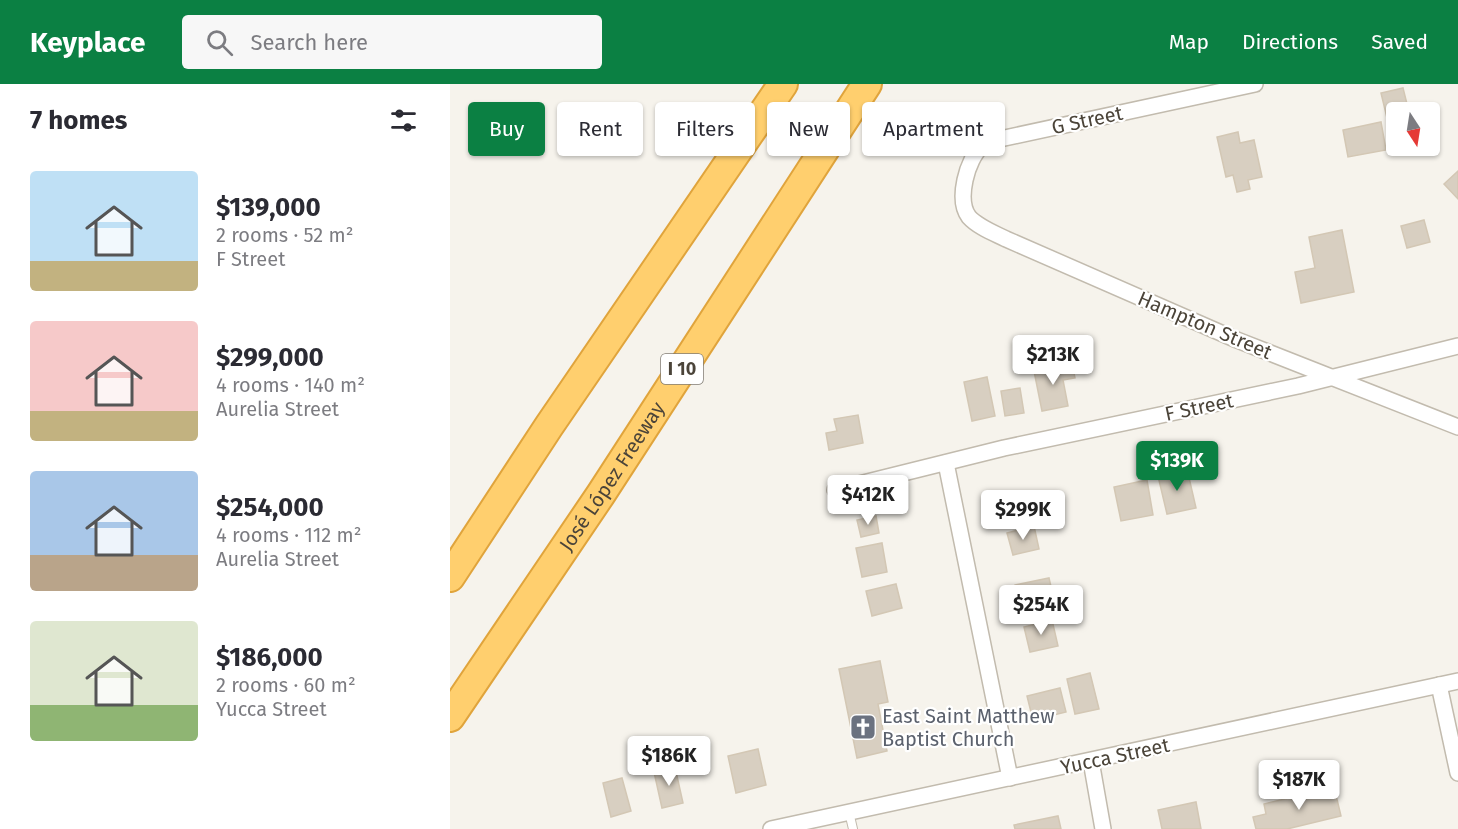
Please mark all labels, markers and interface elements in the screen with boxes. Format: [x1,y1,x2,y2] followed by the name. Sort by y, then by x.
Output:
[182,15,602,69] search box
[30,26,146,59] text: Keyplace
[203,26,236,59] icon: search
[251,29,368,56] text: Search here
[1169,29,1209,55] text: Map
[1242,29,1338,55] text: Directions
[1371,29,1428,55] text: Saved
[1049,101,1126,139] street label: G Street
[468,102,545,156] chip: Buy
[557,102,643,156] chip: Rent
[655,102,755,156] chip: Filters
[767,102,850,156] chip: New
[862,102,1005,156] chip: Apartment
[1386,102,1440,156] north arrow
[1386,102,1440,156] map controls
[387,104,420,137] icon: filters
[30,105,127,136] text: 7 homes
[216,192,321,223] text: $139,000
[78,195,150,267] icon: home
[216,223,354,247] text: 2 rooms · 52 m²
[216,247,285,271] text: F Street
[1134,286,1276,364] street label: Hampton Street
[1011,335,1095,386] pin: $213K
[216,342,324,373] text: $299,000
[1026,342,1080,366] text: $213K
[78,345,150,417] icon: home
[661,354,703,384] road number: I 10
[216,373,365,397] text: 4 rooms · 140 m²
[1163,388,1236,426] street label: F Street
[216,397,339,421] text: Aurelia Street
[554,397,670,556] street label: José López Freeway
[1135,441,1219,492] pin: $139K
[1150,448,1204,472] text: $139K
[826,475,910,526] pin: $412K
[841,482,895,506] text: $412K
[981,490,1065,541] pin: $299K
[216,492,324,523] text: $254,000
[78,495,150,567] icon: home
[995,497,1051,521] text: $299K
[216,523,362,547] text: 4 rooms · 112 m²
[216,547,339,571] text: Aurelia Street
[999,585,1083,636] pin: $254K
[1013,592,1069,616] text: $254K
[216,642,323,673] text: $186,000
[78,645,150,717] icon: home
[216,673,356,697] text: 2 rooms · 60 m²
[216,697,327,721] text: Yucca Street
[882,704,1055,751] place label: East Saint Matthew Baptist Church
[848,712,878,742] church icon: East Saint Matthew Baptist Church
[1058,733,1172,779] street label: Yucca Street
[627,736,711,787] pin: $186K
[641,743,697,767] text: $186K
[1257,760,1341,811] pin: $187K
[1273,767,1325,791] text: $187K

